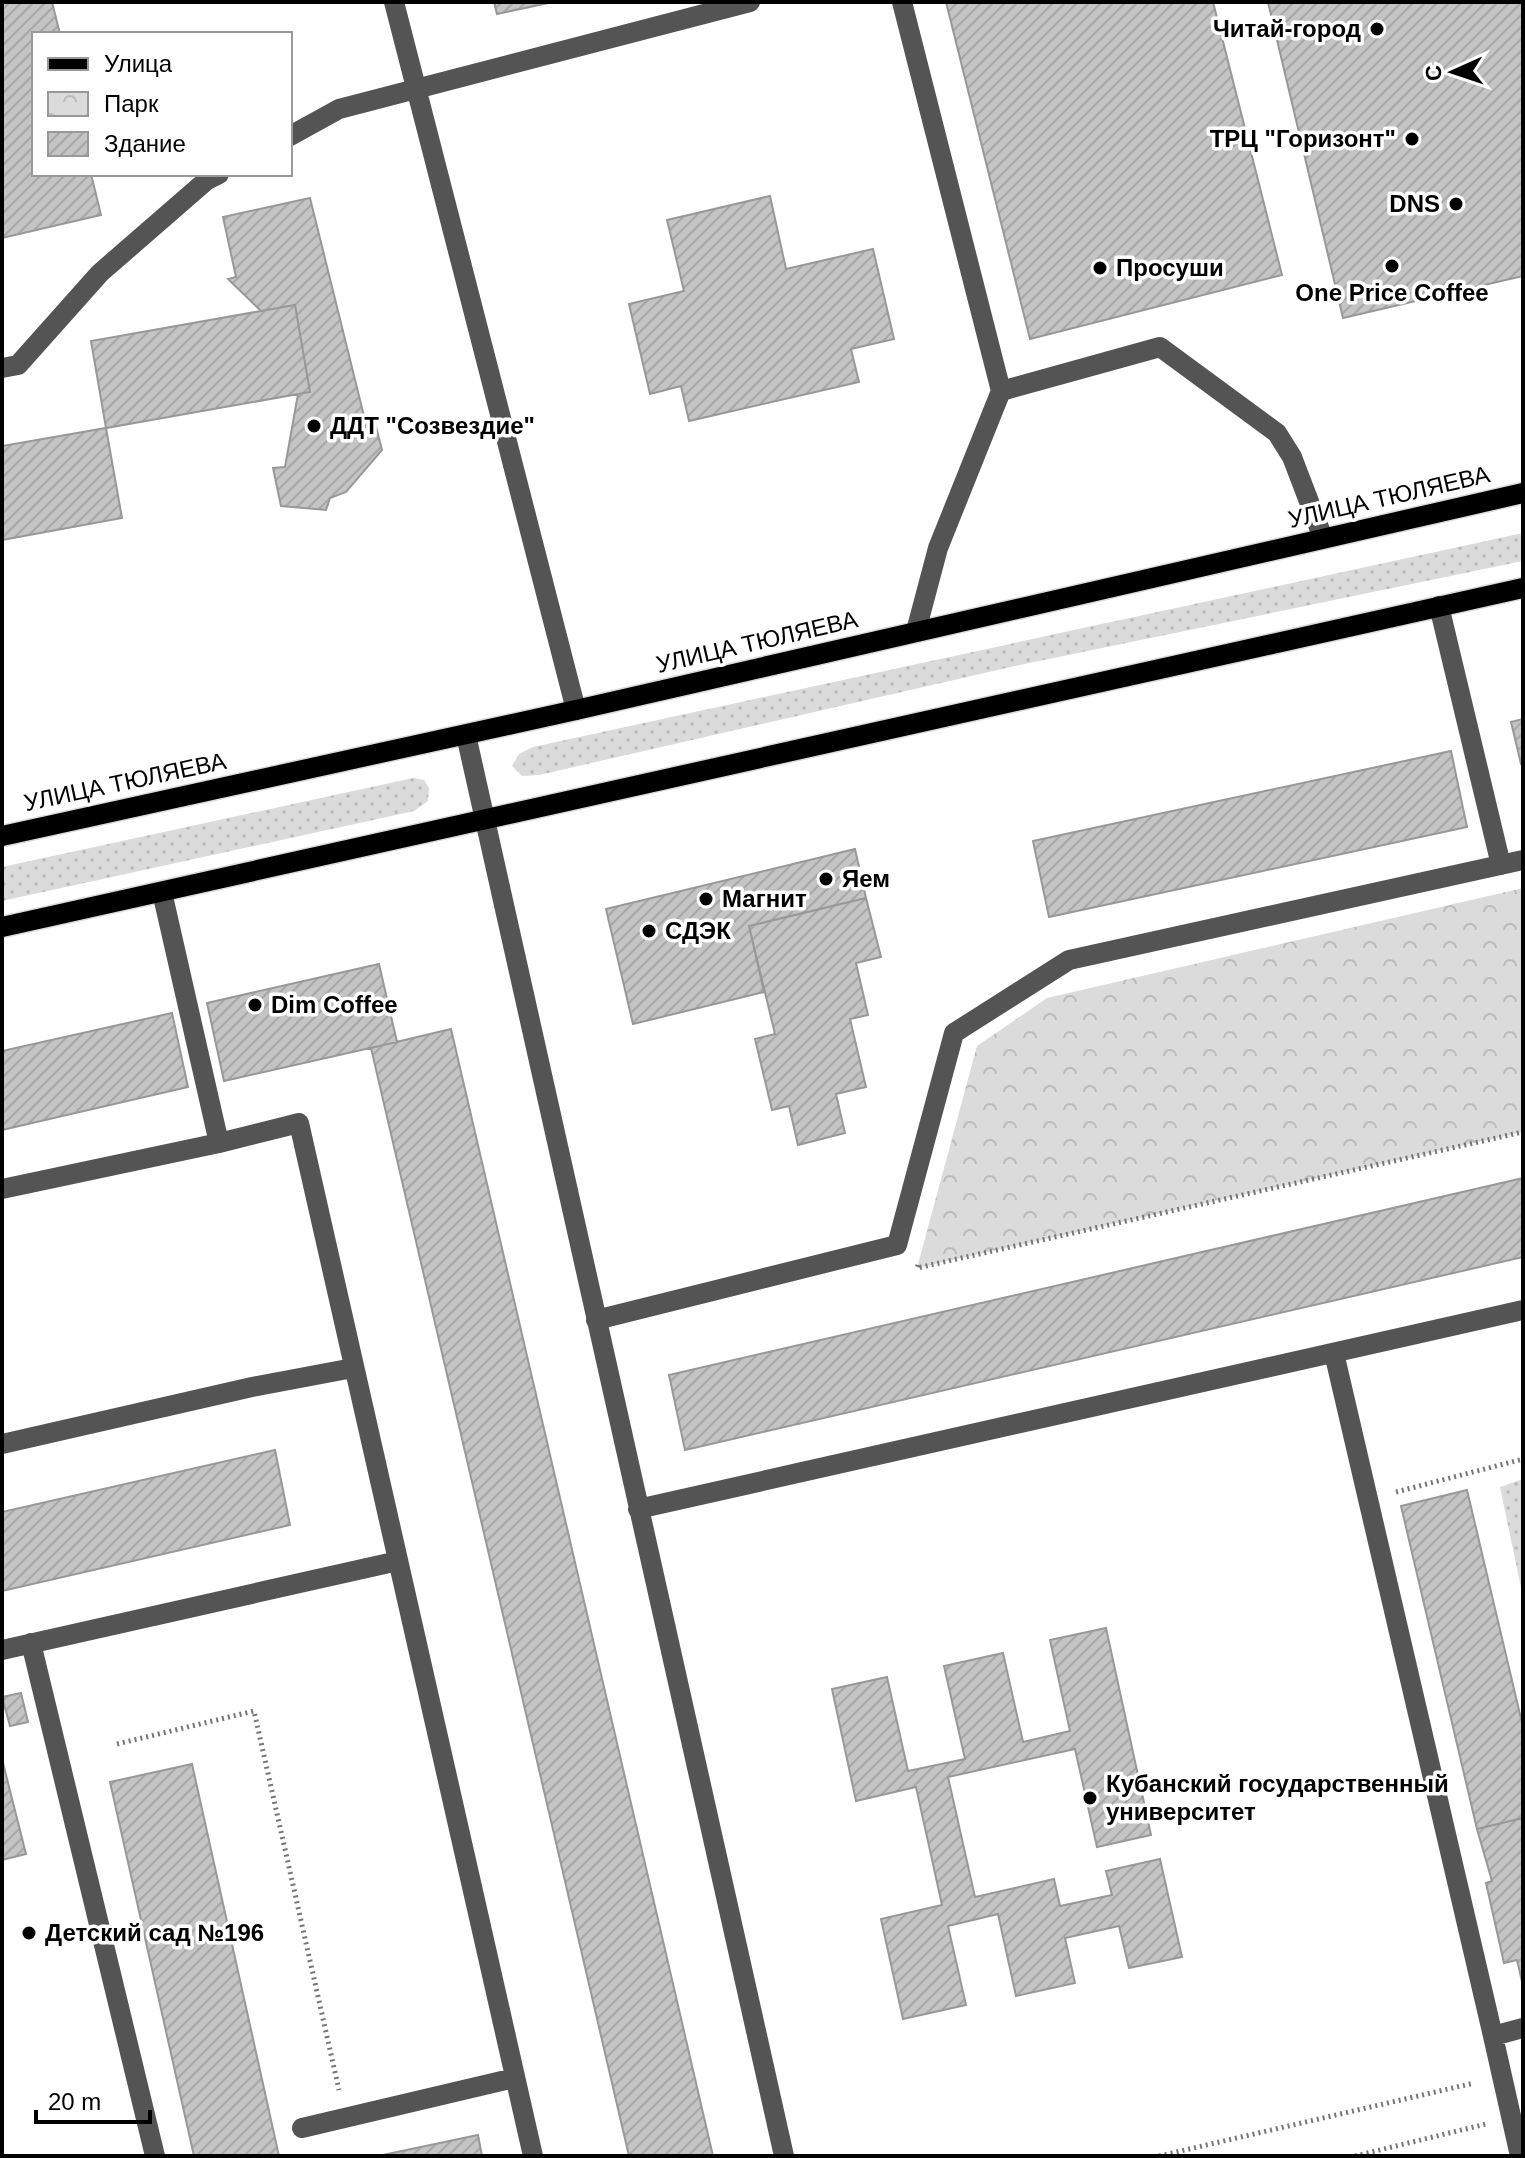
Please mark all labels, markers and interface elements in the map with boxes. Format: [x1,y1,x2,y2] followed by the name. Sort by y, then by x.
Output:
[1213,15,1361,42] place label: Читай-город
[1368,20,1386,38] marker: Читай-город
[32,32,292,176] legend
[1413,32,1493,112] north arrow
[104,50,173,77] text: Улица
[1421,64,1446,82] text: С
[104,90,159,117] text: Парк
[1210,125,1396,152] place label: ТРЦ "Горизонт"
[104,130,186,157] text: Здание
[1403,130,1421,148] marker: ТРЦ "Горизонт"
[1389,190,1440,217] place label: DNS
[1447,195,1465,213] marker: DNS
[1116,254,1224,281] place label: Просуши
[1383,257,1401,275] marker: One Price Coffee
[1091,259,1109,277] marker: Просуши
[1295,279,1489,306] place label: One Price Coffee
[330,412,535,439] place label: ДДТ "Созвездие"
[305,417,323,435] marker: ДДТ "Созвездие"
[1285,460,1492,533] street label: УЛИЦА ТЮЛЯЕВА
[653,605,860,678] street label: УЛИЦА ТЮЛЯЕВА
[21,747,228,816] street label: УЛИЦА ТЮЛЯЕВА
[842,865,890,892] place label: Яем
[817,870,835,888] marker: Яем
[722,885,807,912] place label: Магнит
[697,890,715,908] marker: Магнит
[665,917,731,944] place label: СДЭК
[640,922,658,940] marker: СДЭК
[271,991,398,1018] place label: Dim Coffee
[246,996,264,1014] marker: Dim Coffee
[1106,1770,1449,1825] place label: Кубанский государственный университет
[1081,1789,1099,1807] marker: Кубанский государственный университет
[45,1919,264,1946] place label: Детский сад №196
[20,1924,38,1942] marker: Детский сад №196
[36,2074,150,2124] scale bar
[48,2088,101,2115] text: 20 m

